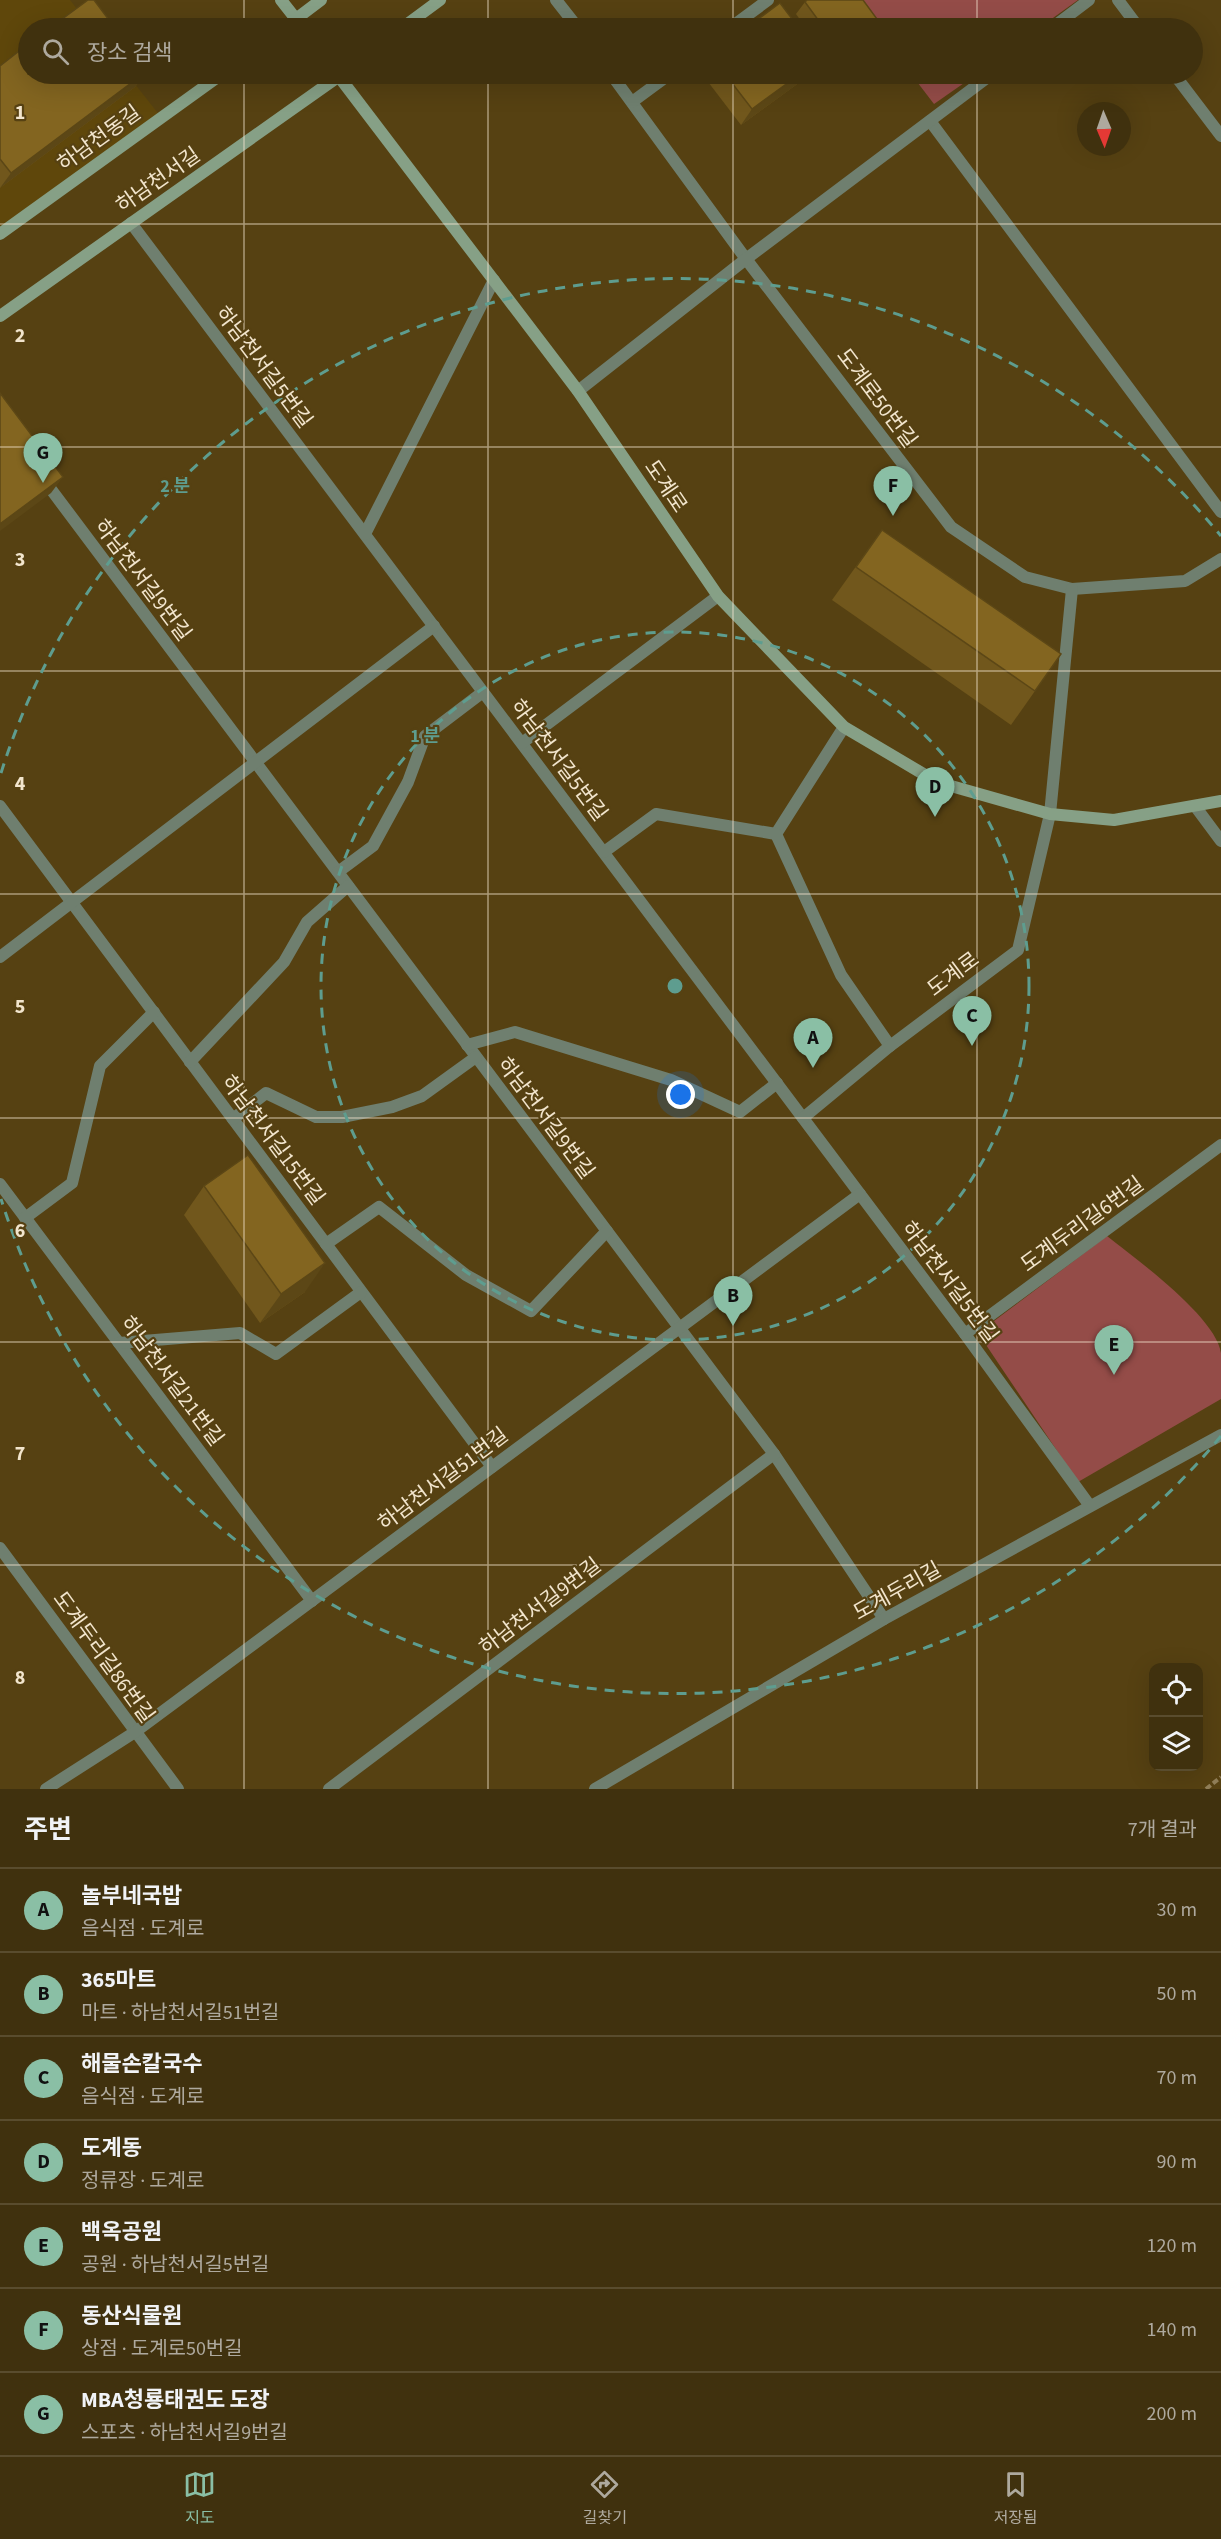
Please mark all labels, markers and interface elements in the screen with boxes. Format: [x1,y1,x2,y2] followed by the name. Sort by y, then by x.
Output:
[18,18,1203,84] search box
[39,35,72,68] icon: search
[87,37,172,69] text: 장소 검색
[51,97,147,179] street label: 하남천동길
[15,99,25,127] text: 1
[1077,102,1131,156] north arrow
[110,140,206,220] street label: 하남천서길
[208,300,320,434] street label: 하남천서길5번길
[15,322,25,350] text: 2
[830,342,924,454] street label: 도계로50번길
[24,434,63,483] pin: G
[637,454,695,518] street label: 도계로
[874,466,912,516] pin: F
[160,474,190,499] text: 2 분
[87,513,199,647] street label: 하남천서길9번길
[15,546,25,574] text: 3
[503,693,615,827] street label: 하남천서길5번길
[410,724,440,749] text: 1 분
[916,768,954,817] pin: D
[15,770,26,798] text: 4
[921,945,985,1003] street label: 도계로
[665,976,685,996] centre of rings
[15,993,25,1021] text: 5
[952,996,992,1046] pin: C
[794,1018,832,1068] pin: A
[490,1051,602,1185] street label: 하남천서길9번길
[214,1069,332,1211] street label: 하남천서길15번길
[666,1080,695,1109] your location
[1014,1169,1150,1279] street label: 도계두리길6번길
[894,1215,1006,1349] street label: 하남천서길5번길
[15,1217,25,1245] text: 6
[714,1276,752,1326] pin: B
[113,1310,231,1452] street label: 하남천서길21번길
[1094,1326,1134,1375] pin: E
[372,1420,514,1538] street label: 하남천서길51번길
[15,1440,25,1468] text: 7
[473,1550,607,1662] street label: 하남천서길9번길
[847,1554,947,1628] street label: 도계두리길
[46,1585,162,1729] street label: 도계두리길86번길
[1149,1663,1203,1771] map controls
[1149,1663,1203,1717] button: locate
[15,1664,25,1692] text: 8
[1149,1717,1203,1771] button: layers
[24,1811,72,1848] text: 주변
[1128,1816,1197,1844] text: 7개 결과
[81,1880,182,1912] text: 놀부네국밥
[38,1896,49,1924] text: A
[1157,1896,1197,1924] text: 30 m
[81,1915,204,1943] text: 음식점 · 도계로
[81,1964,156,1996] text: 365마트
[37,1980,50,2008] text: B
[1157,1980,1197,2008] text: 50 m
[81,1999,279,2027] text: 마트 · 하남천서길51번길
[81,2048,202,2080] text: 해물손칼국수
[38,2064,49,2092] text: C
[1157,2064,1197,2092] text: 70 m
[81,2083,204,2111] text: 음식점 · 도계로
[81,2132,142,2164] text: 도계동
[37,2148,50,2176] text: D
[1157,2148,1197,2176] text: 90 m
[81,2167,204,2195] text: 정류장 · 도계로
[81,2216,162,2248] text: 백옥공원
[38,2232,49,2260] text: E
[1147,2232,1197,2260] text: 120 m
[81,2251,270,2279] text: 공원 · 하남천서길5번길
[81,2300,182,2332] text: 동산식물원
[38,2316,49,2344] text: F
[1147,2316,1197,2344] text: 140 m
[81,2335,243,2363] text: 상점 · 도계로50번길
[81,2384,270,2416] text: MBA청룡태권도 도장
[37,2400,50,2428] text: G
[1147,2400,1197,2428] text: 200 m
[81,2419,288,2447] text: 스포츠 · 하남천서길9번길
[183,2468,216,2529] tab: 지도
[583,2468,627,2529] tab: 길찾기
[994,2468,1038,2529] tab: 저장됨

